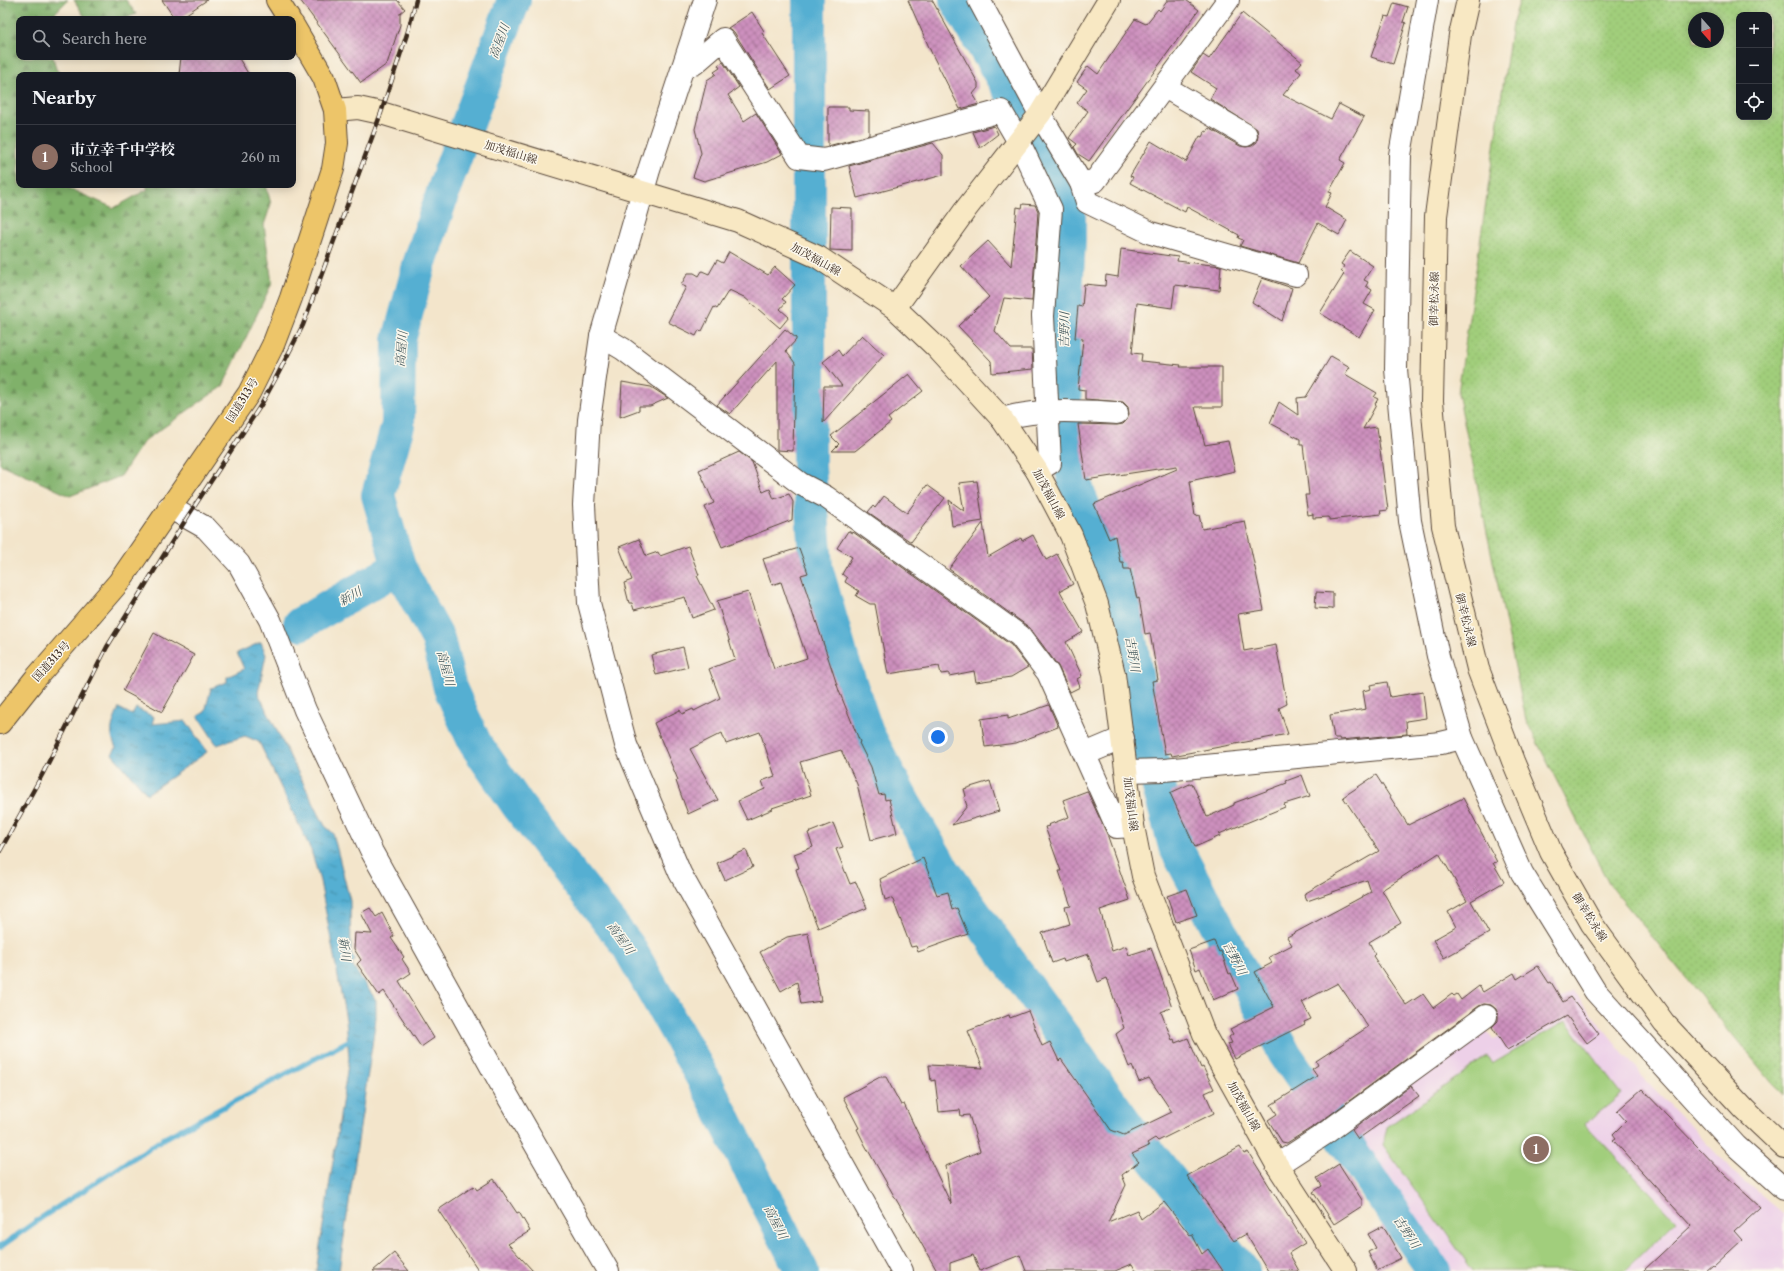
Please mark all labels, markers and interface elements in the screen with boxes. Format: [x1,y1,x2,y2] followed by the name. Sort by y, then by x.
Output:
[1688,12,1724,48] north arrow
[1736,12,1772,120] map controls
[1736,12,1772,48] button: +
[16,16,296,60] search box
[486,20,513,60] water label: 高屋川
[30,27,52,49] icon: search
[62,29,147,48] text: Search here
[1736,48,1772,84] button: −
[1736,84,1772,120] button: locate
[32,88,96,108] text: Nearby
[483,137,539,167] street label: 加茂福山線
[70,140,175,159] text: 市立幸千中学校
[42,149,48,165] text: 1
[241,149,280,165] text: 260 m
[70,159,113,175] text: School
[789,240,843,278] street label: 加茂福山線
[1427,271,1441,327] street label: 御幸松永線
[1056,310,1072,348] water label: 吉野川
[392,328,410,368] water label: 高屋川
[223,375,261,425] street label: 国道313号
[1030,466,1068,522] street label: 加茂福山線
[336,583,366,608] water label: 新川
[1453,592,1479,648] street label: 御幸松永線
[1122,635,1144,675] water label: 吉野川
[29,638,73,684] street label: 国道313号
[434,649,458,689] water label: 高屋川
[928,727,948,747] your location
[1121,776,1141,832] street label: 加茂福山線
[1569,890,1611,944] street label: 御幸松永線
[604,919,639,959] water label: 高屋川
[336,936,354,964] water label: 新川
[1220,939,1251,979] water label: 吉野川
[1225,1079,1263,1133] street label: 加茂福山線
[1523,1134,1549,1164] pin: 1
[761,1203,792,1243] water label: 高屋川
[1391,1213,1424,1253] water label: 吉野川

